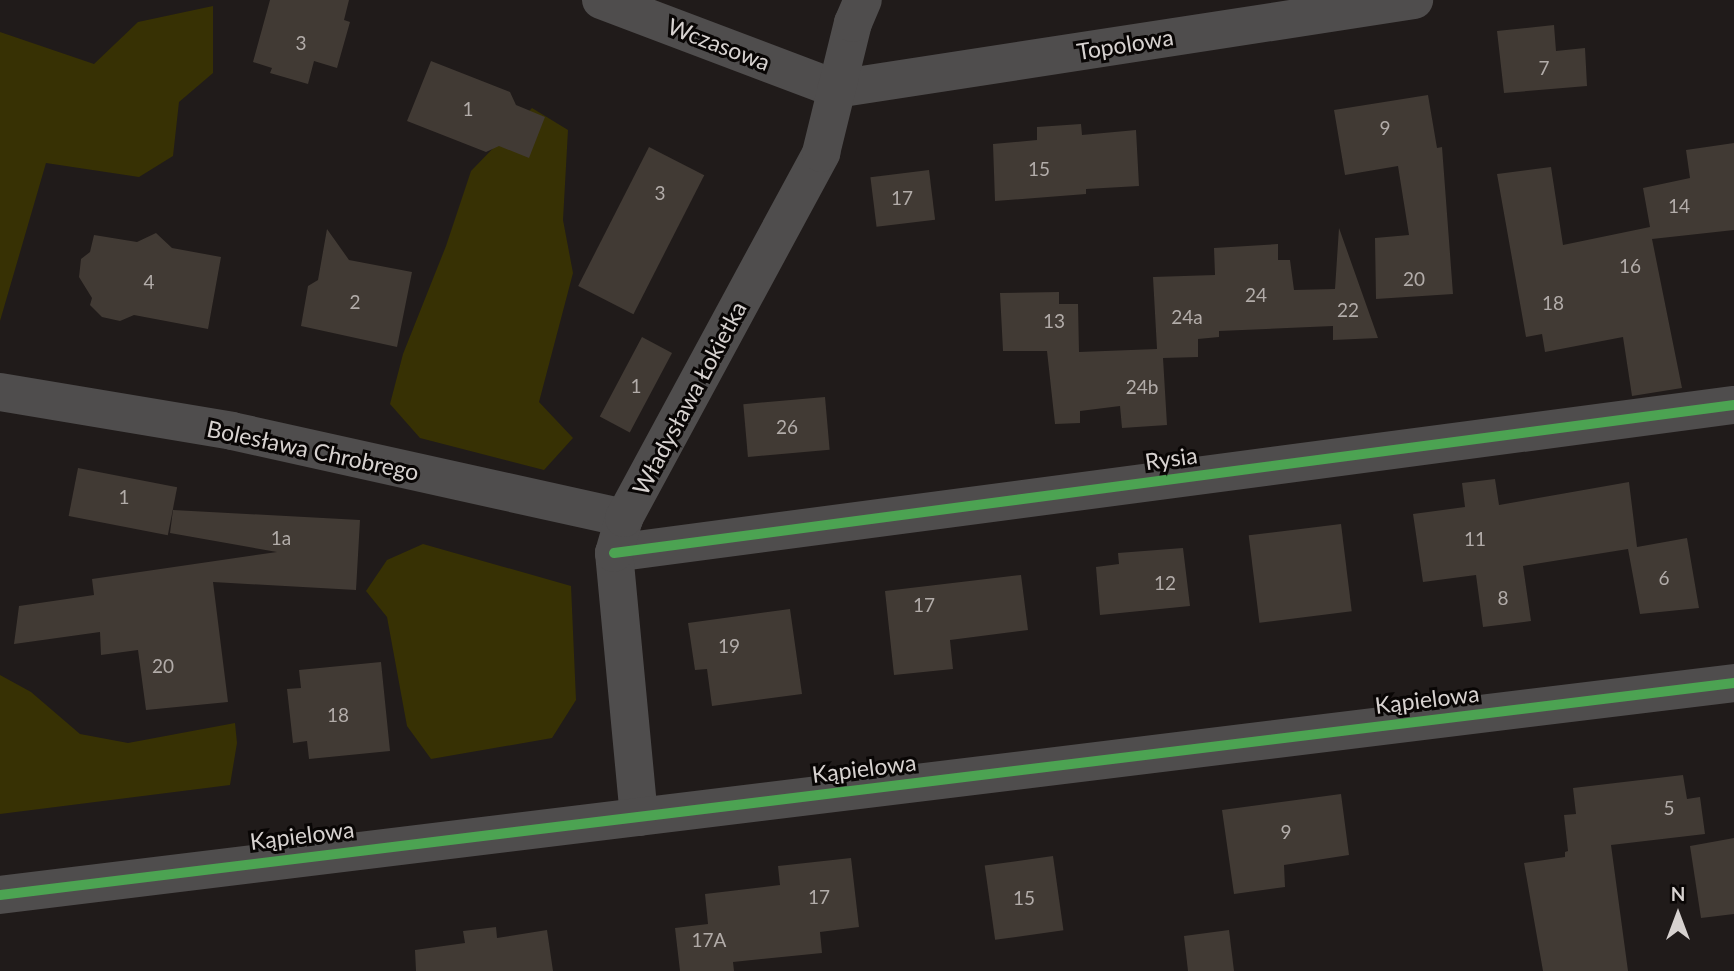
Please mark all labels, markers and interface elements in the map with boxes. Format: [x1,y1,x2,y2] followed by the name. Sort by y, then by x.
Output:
[664,12,774,76] street label: Wczasowa
[1075,23,1175,65] street label: Topolowa
[295,32,307,54] house number: 3
[1538,57,1550,79] house number: 7
[462,98,474,120] house number: 1
[1379,117,1391,139] house number: 9
[1028,158,1050,180] house number: 15
[654,182,666,204] house number: 3
[891,187,913,209] house number: 17
[1668,195,1690,217] house number: 14
[1619,255,1641,277] house number: 16
[1403,268,1425,290] house number: 20
[143,271,155,293] house number: 4
[1245,284,1267,306] house number: 24
[349,291,361,313] house number: 2
[1542,292,1564,314] house number: 18
[626,296,752,500] street label: Władysława Łokietka
[1337,299,1359,321] house number: 22
[1171,306,1203,328] house number: 24a
[1043,310,1065,332] house number: 13
[630,375,642,397] house number: 1
[1126,376,1158,398] house number: 24b
[205,414,421,486] street label: Bolesława Chrobrego
[776,416,798,438] house number: 26
[1143,441,1199,475] street label: Rysia
[118,486,130,508] house number: 1
[271,527,291,549] house number: 1a
[1464,528,1486,550] house number: 11
[1658,567,1670,589] house number: 6
[1154,572,1176,594] house number: 12
[1497,587,1509,609] house number: 8
[913,594,935,616] house number: 17
[718,635,740,657] house number: 19
[152,655,174,677] house number: 20
[1373,679,1481,719] street label: Kąpielowa
[327,704,349,726] house number: 18
[810,748,918,788] street label: Kąpielowa
[1663,797,1675,819] house number: 5
[248,815,356,855] street label: Kąpielowa
[1280,821,1292,843] house number: 9
[1643,880,1713,950] north arrow
[1671,882,1685,905] text: N
[808,886,830,908] house number: 17
[1013,887,1035,909] house number: 15
[692,929,726,951] house number: 17A

